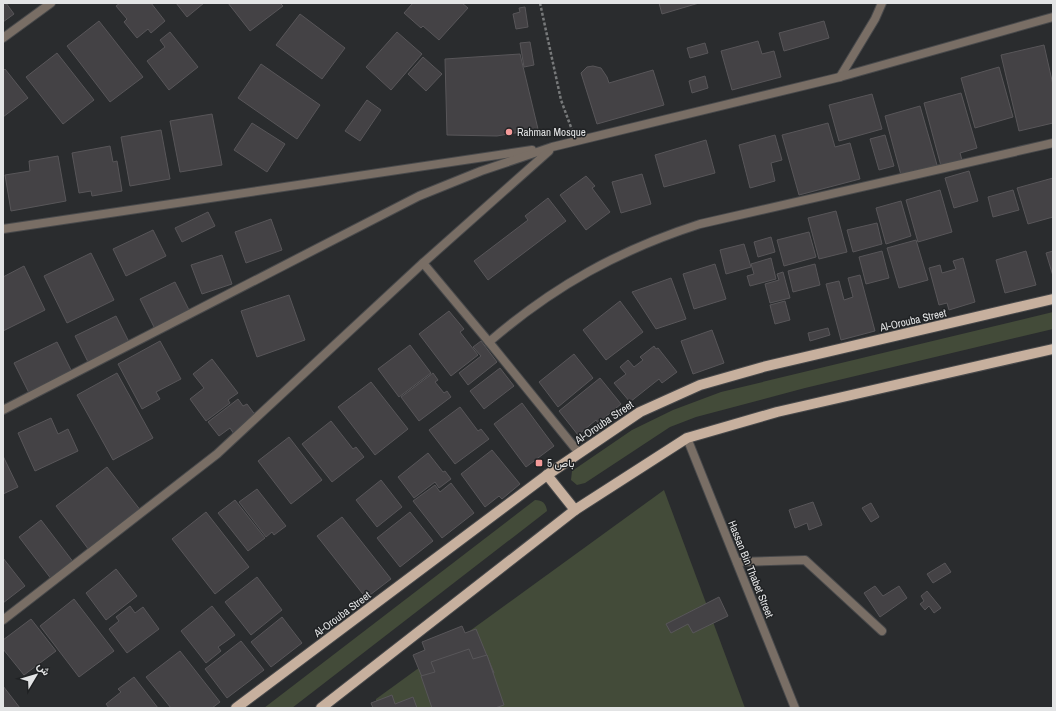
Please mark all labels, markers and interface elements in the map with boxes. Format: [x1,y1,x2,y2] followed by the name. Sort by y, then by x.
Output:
[517,125,586,139] place label: Rahman Mosque
[504,127,514,137] marker: Rahman Mosque
[877,305,948,335] street label: Al-Orouba Street
[571,397,636,447] street label: Al-Orouba Street
[547,456,574,470] place label: باص 5
[534,458,544,468] marker: باص 5
[725,518,777,620] street label: Hassan Bin Thabet Street
[310,588,374,641] street label: Al-Orouba Street
[16,655,56,695] north arrow
[34,659,53,678] text: ش

